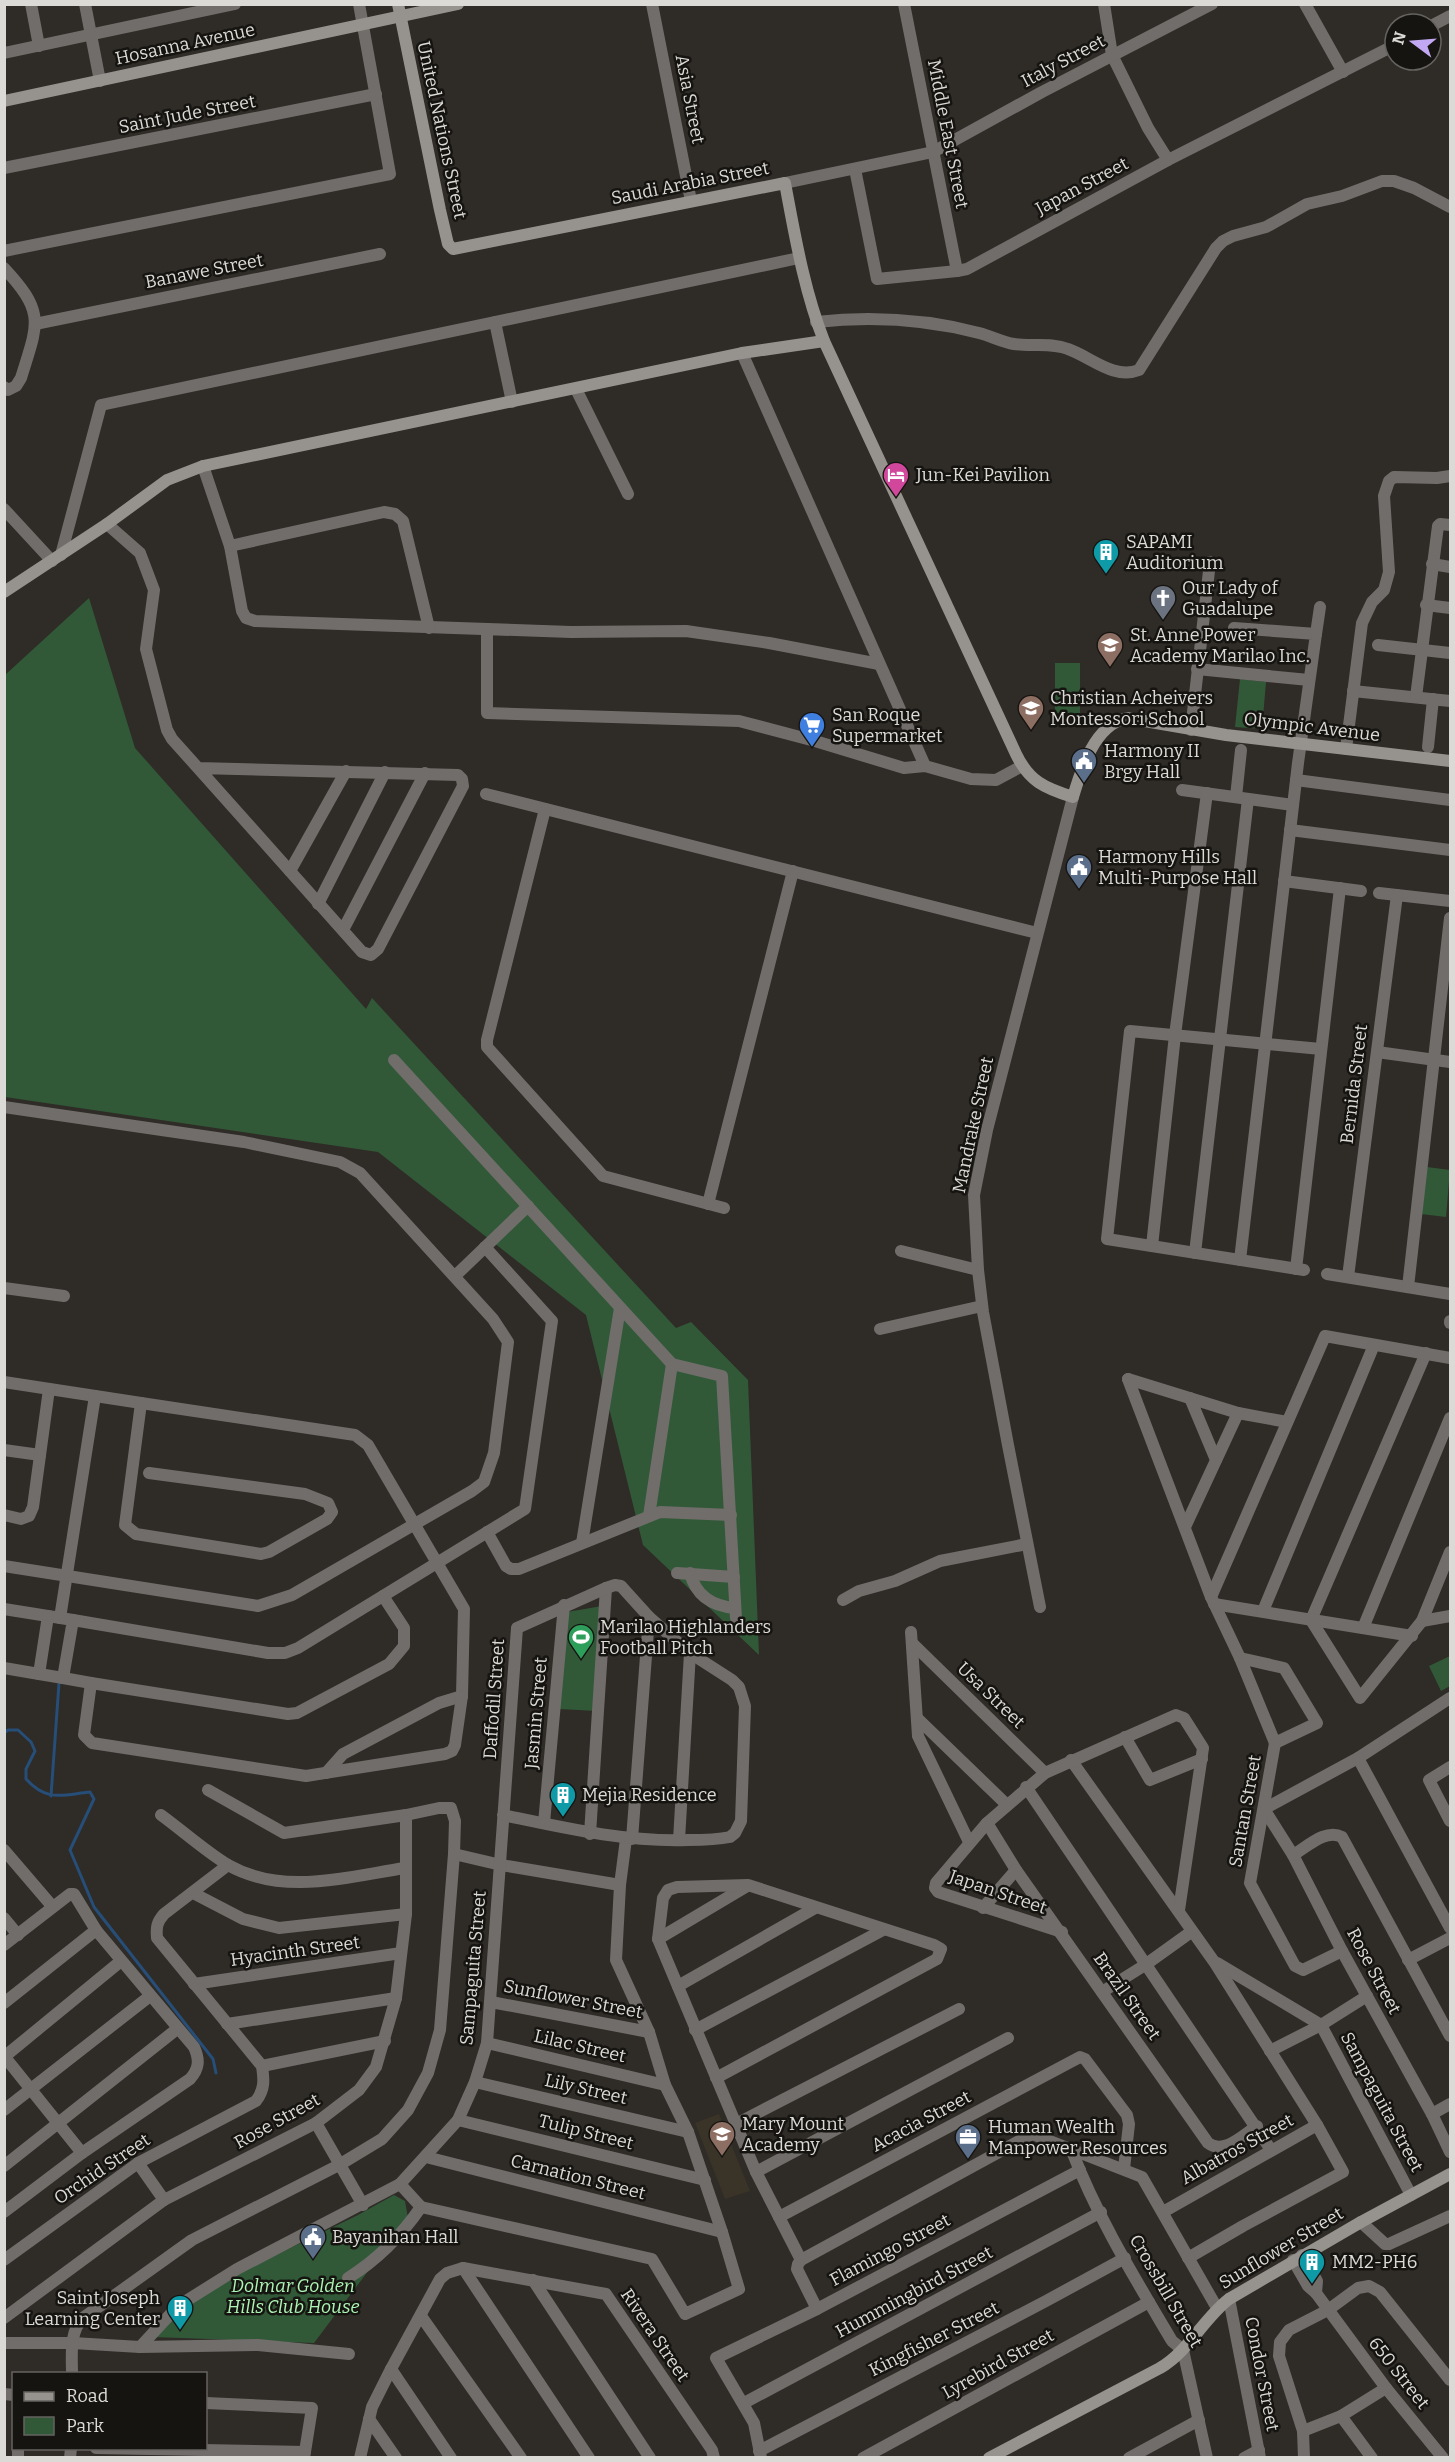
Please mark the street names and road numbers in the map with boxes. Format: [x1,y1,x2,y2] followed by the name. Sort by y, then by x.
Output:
[113,18,257,70] street label: Hosanna Avenue
[1017,30,1109,92] street label: Italy Street
[412,39,472,221] street label: United Nations Street
[671,52,710,146] street label: Asia Street
[923,57,973,211] street label: Middle East Street
[117,90,258,138] street label: Saint Jude Street
[1031,152,1133,220] street label: Japan Street
[609,157,771,209] street label: Saudi Arabia Street
[143,249,266,293] street label: Banawe Street
[1243,708,1381,746] street label: Olympic Avenue
[1336,1022,1372,1145] street label: Bernida Street
[948,1054,998,1195] street label: Mandrake Street
[479,1638,509,1760] street label: Daffodil Street
[520,1656,552,1771] street label: Jasmin Street
[952,1657,1030,1733] street label: Usa Street
[1224,1753,1266,1869] street label: Santan Street
[945,1865,1050,1919] street label: Japan Street
[455,1889,491,2046] street label: Sampaguita Street
[1342,1924,1406,2018] street label: Rose Street
[229,1931,362,1971] street label: Hyacinth Street
[1089,1948,1166,2045] street label: Brazil Street
[502,1975,645,2023] street label: Sunflower Street
[532,2025,628,2067] street label: Lilac Street
[1336,2028,1428,2176] street label: Sampaguita Street
[543,2069,630,2109] street label: Lily Street
[867,2085,975,2156] street label: Acacia Street
[230,2088,324,2154] street label: Rose Street
[1177,2109,1298,2189] street label: Albatros Street
[536,2110,636,2155] street label: Tulip Street
[50,2129,155,2209] street label: Orchid Street
[508,2150,648,2204] street label: Carnation Street
[1215,2202,1347,2294] street label: Sunflower Street
[826,2209,954,2291] street label: Flamingo Street
[1125,2231,1207,2352] street label: Crossbill Street
[832,2241,997,2343] street label: Hummingbird Street
[616,2284,694,2386] street label: Rivera Street
[865,2297,1003,2381] street label: Kingfisher Street
[1240,2315,1284,2434] street label: Condor Street
[938,2324,1058,2404] street label: Lyrebird Street
[1364,2332,1434,2414] street label: 650 Street

